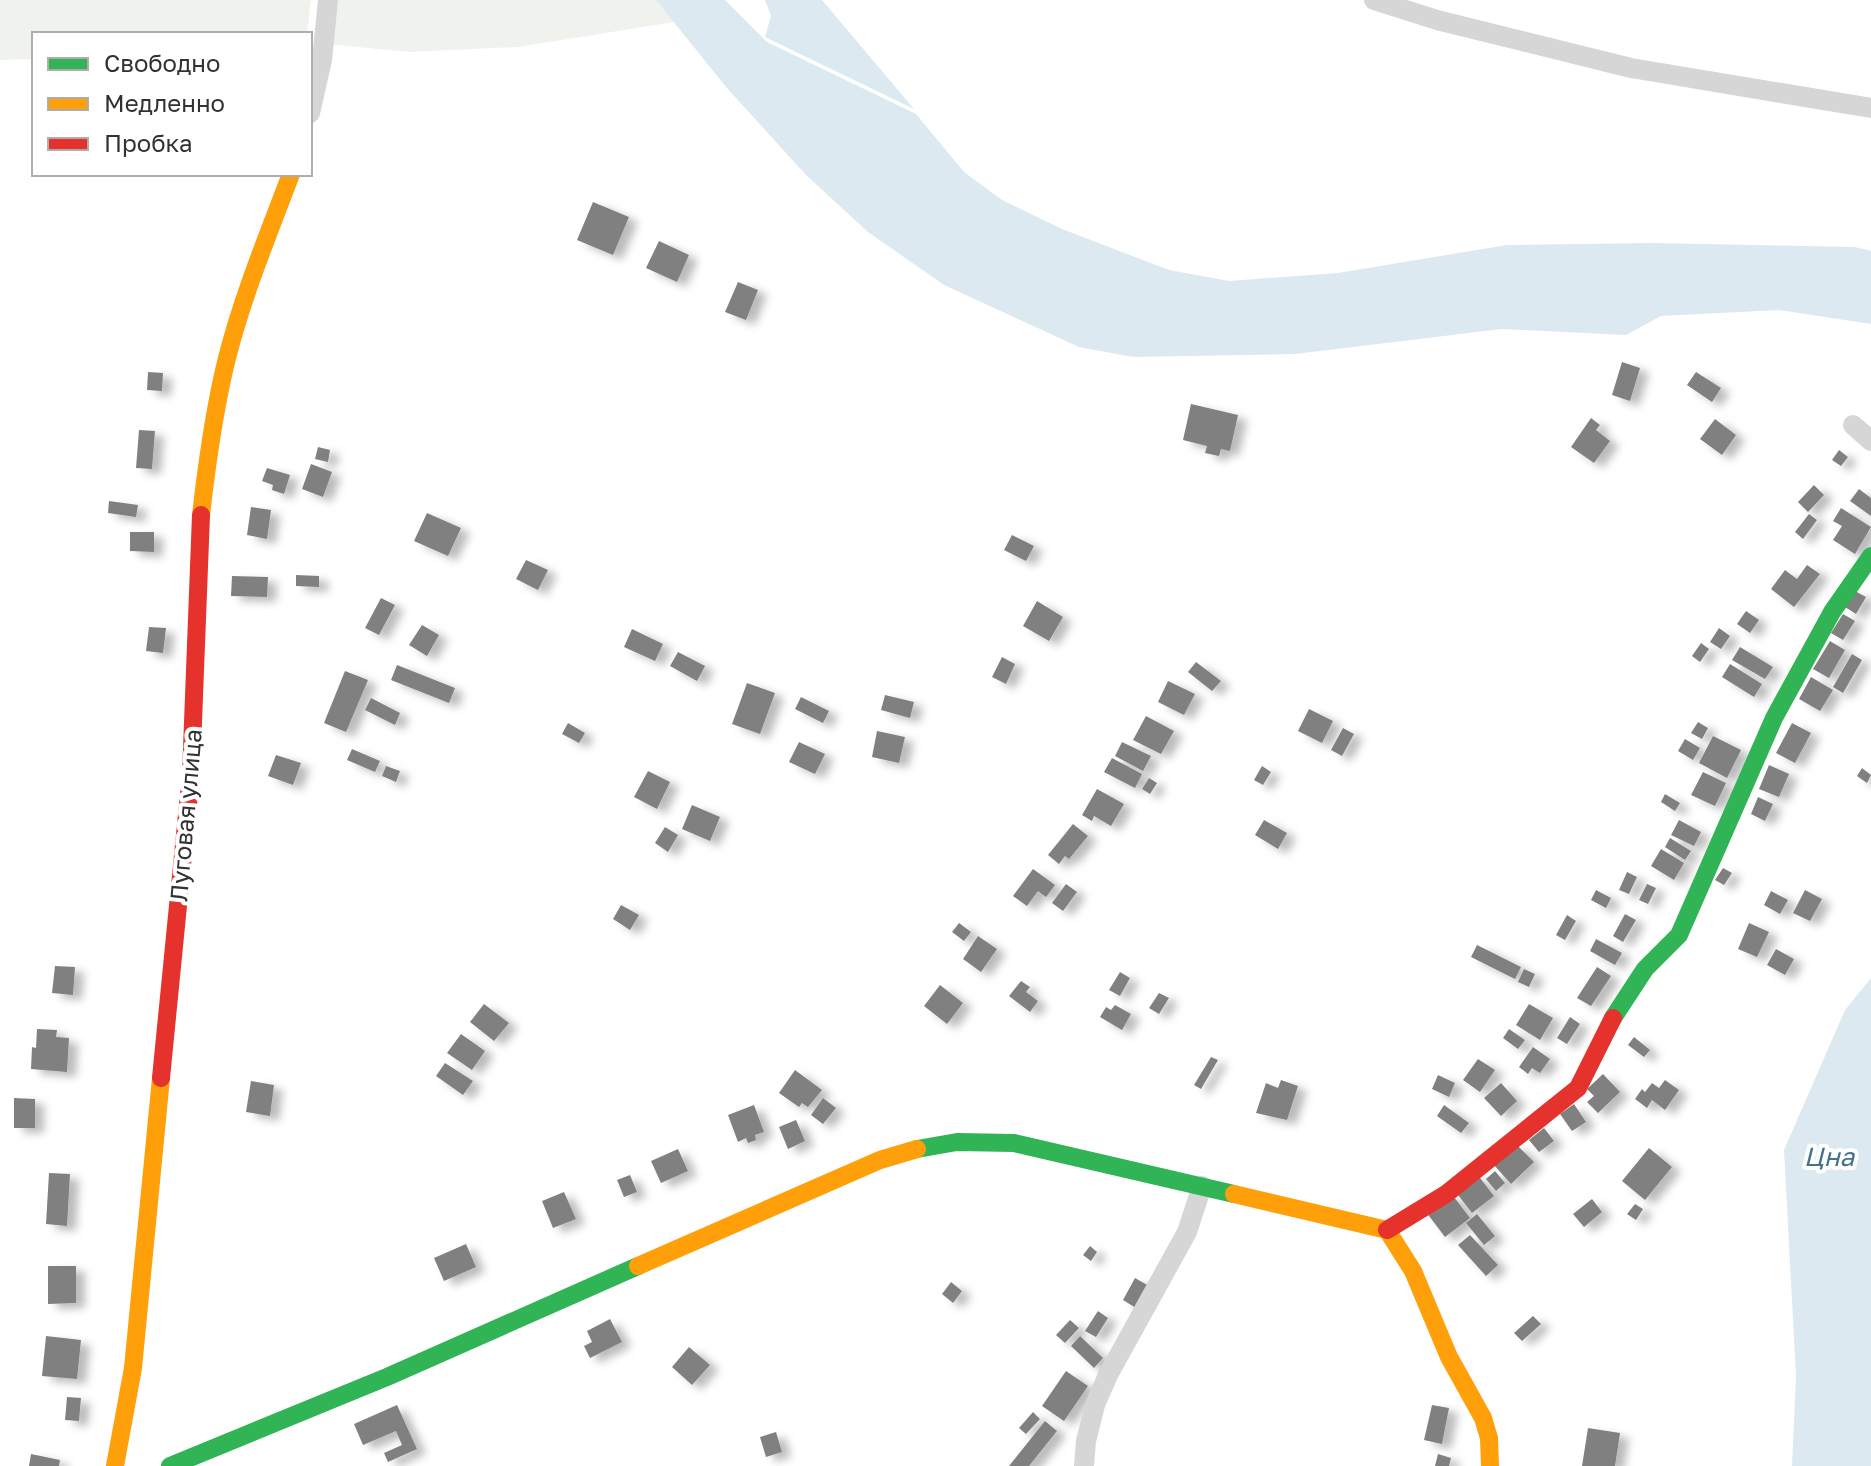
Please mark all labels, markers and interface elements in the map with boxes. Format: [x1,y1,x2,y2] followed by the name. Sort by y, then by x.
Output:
[32,32,312,176] legend
[104,48,220,77] text: Свободно
[104,88,225,117] text: Медленно
[104,128,193,157] text: Пробка
[163,728,207,902] street label: Луговая улица
[1804,1141,1856,1172] water label: Цна

